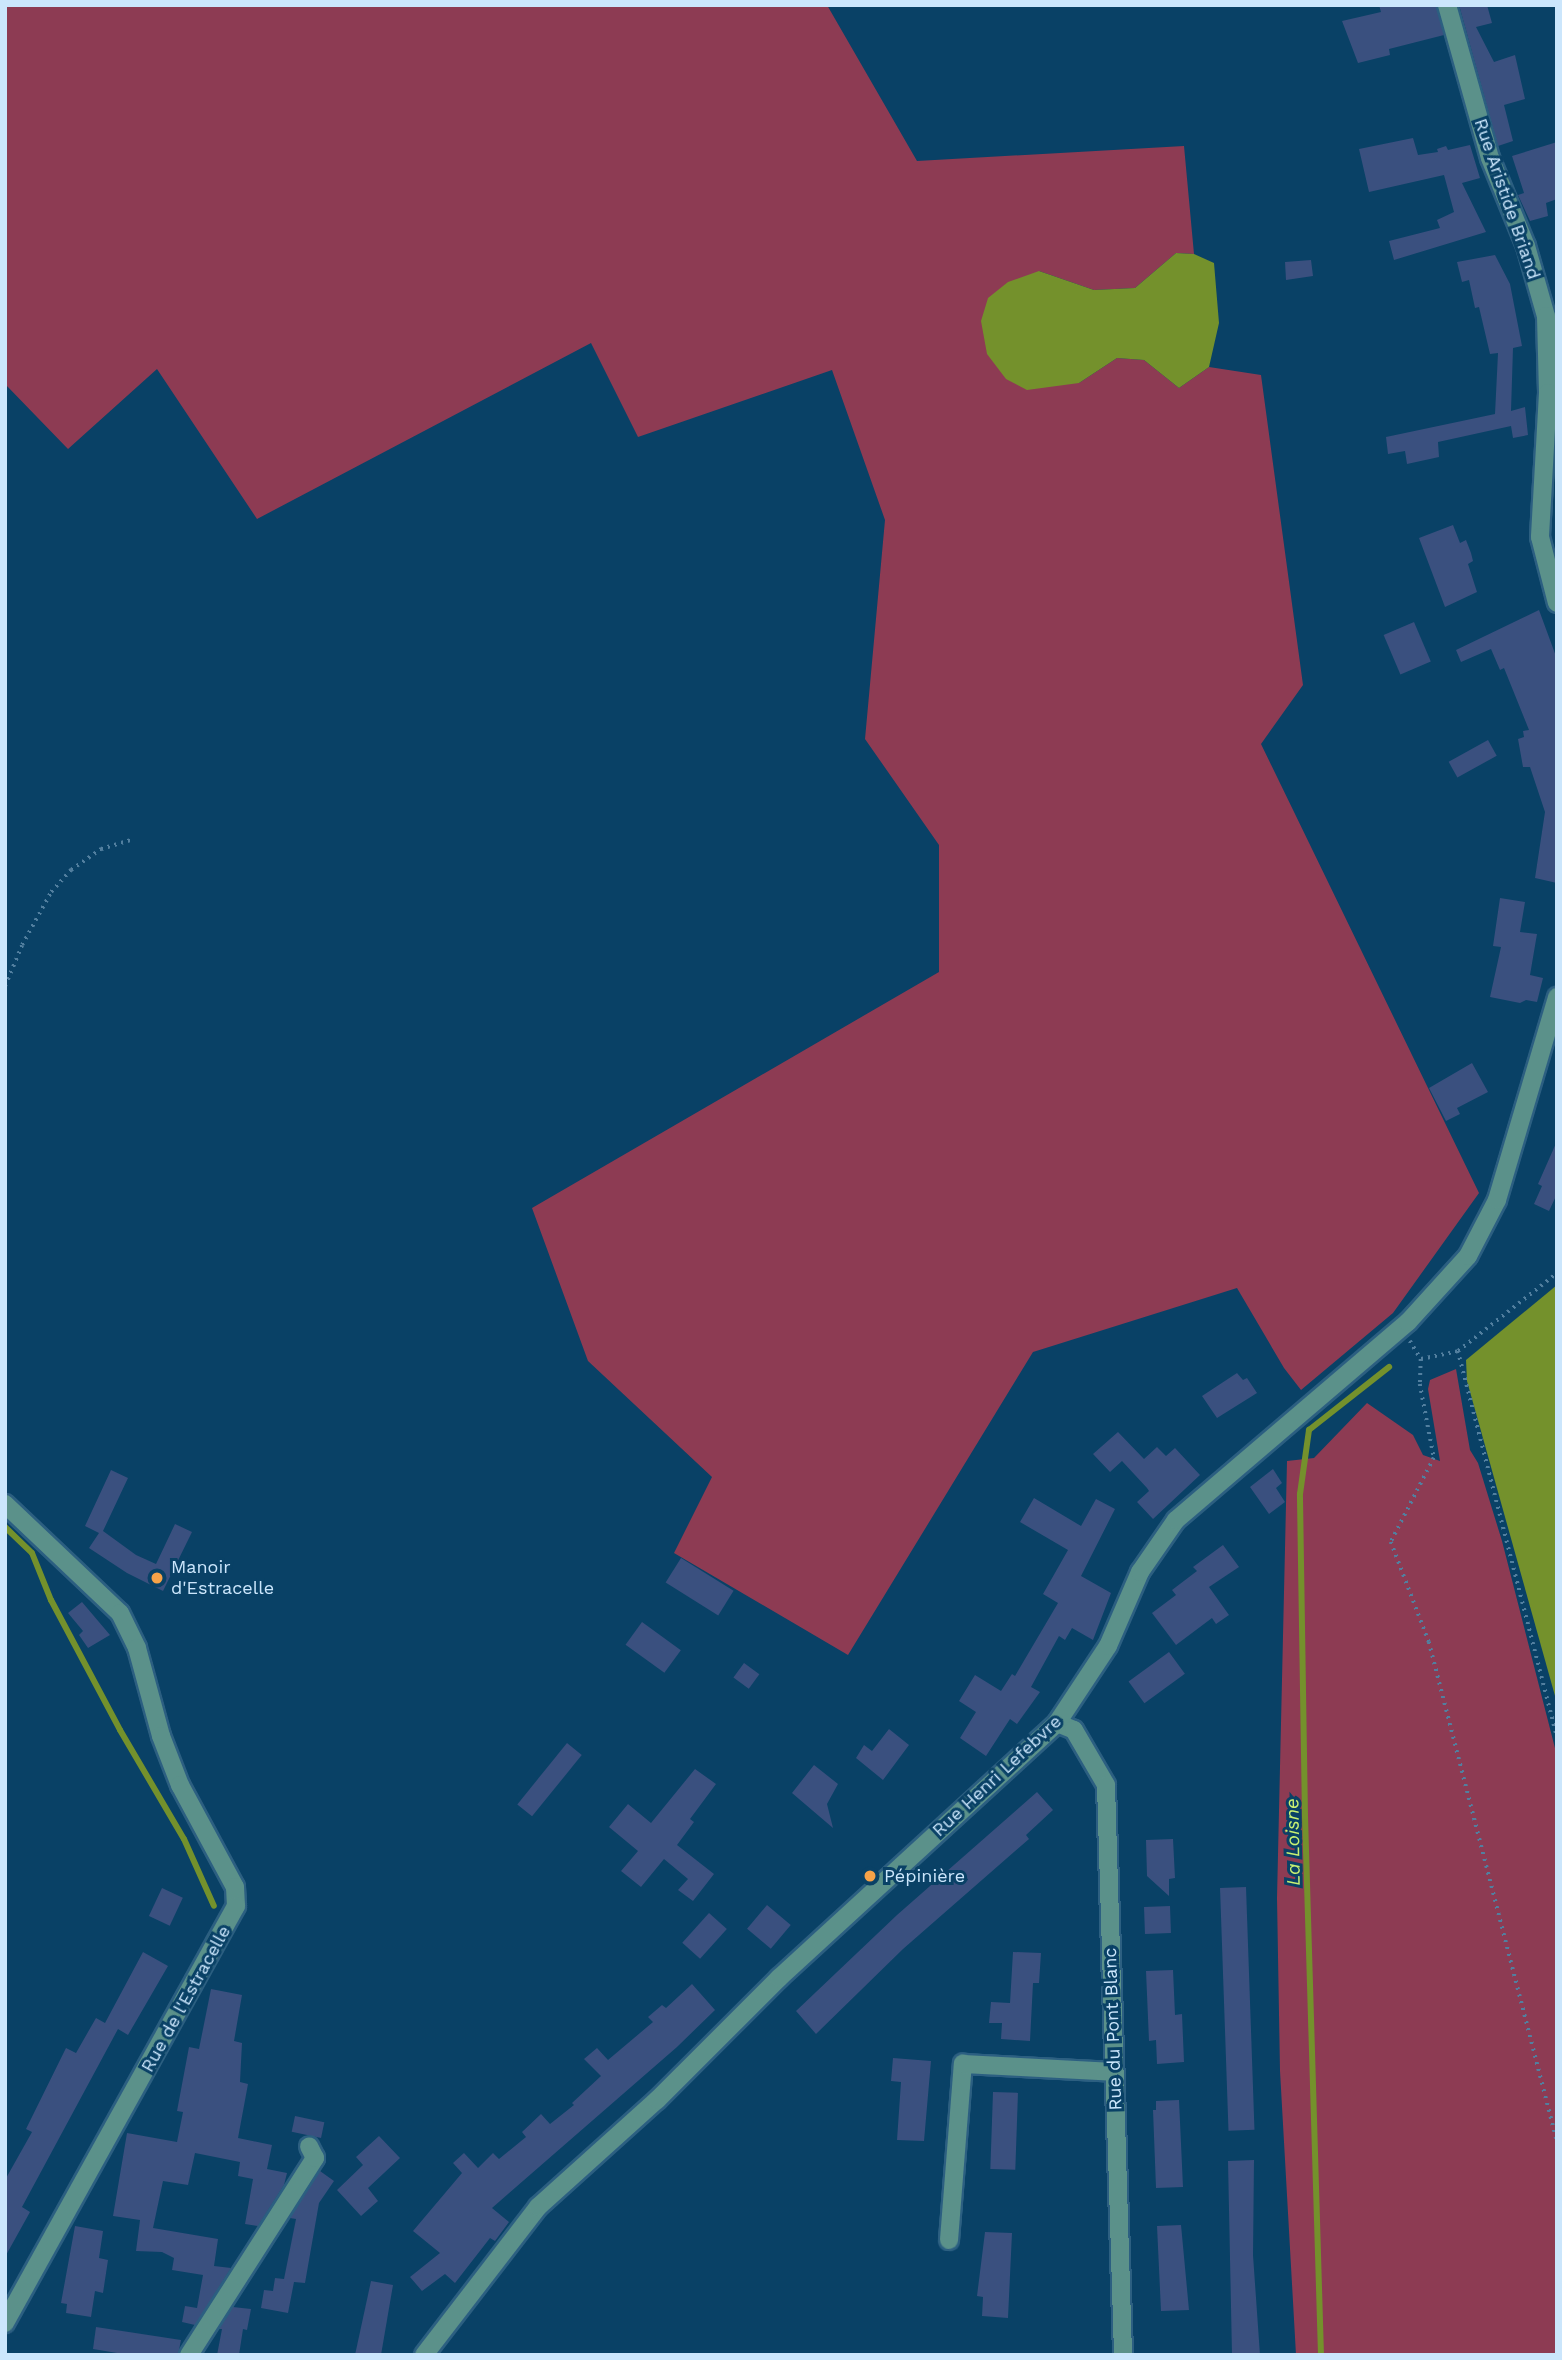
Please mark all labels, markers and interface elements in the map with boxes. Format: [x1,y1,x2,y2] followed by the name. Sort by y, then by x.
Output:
[1469,115,1545,283] street label: Rue Aristide Briand
[171,1557,274,1600] place label: Manoir d'Estracelle
[149,1570,165,1586] marker: Manoir d'Estracelle
[928,1711,1066,1841] street label: Rue Henri Lefebvre
[1281,1798,1305,1886] water label: La Loisne
[884,1865,965,1887] place label: Pépinière
[862,1868,878,1884] marker: Pépinière
[137,1922,235,2076] street label: Rue de l'Estracelle
[1099,1947,1127,2111] street label: Rue du Pont Blanc

